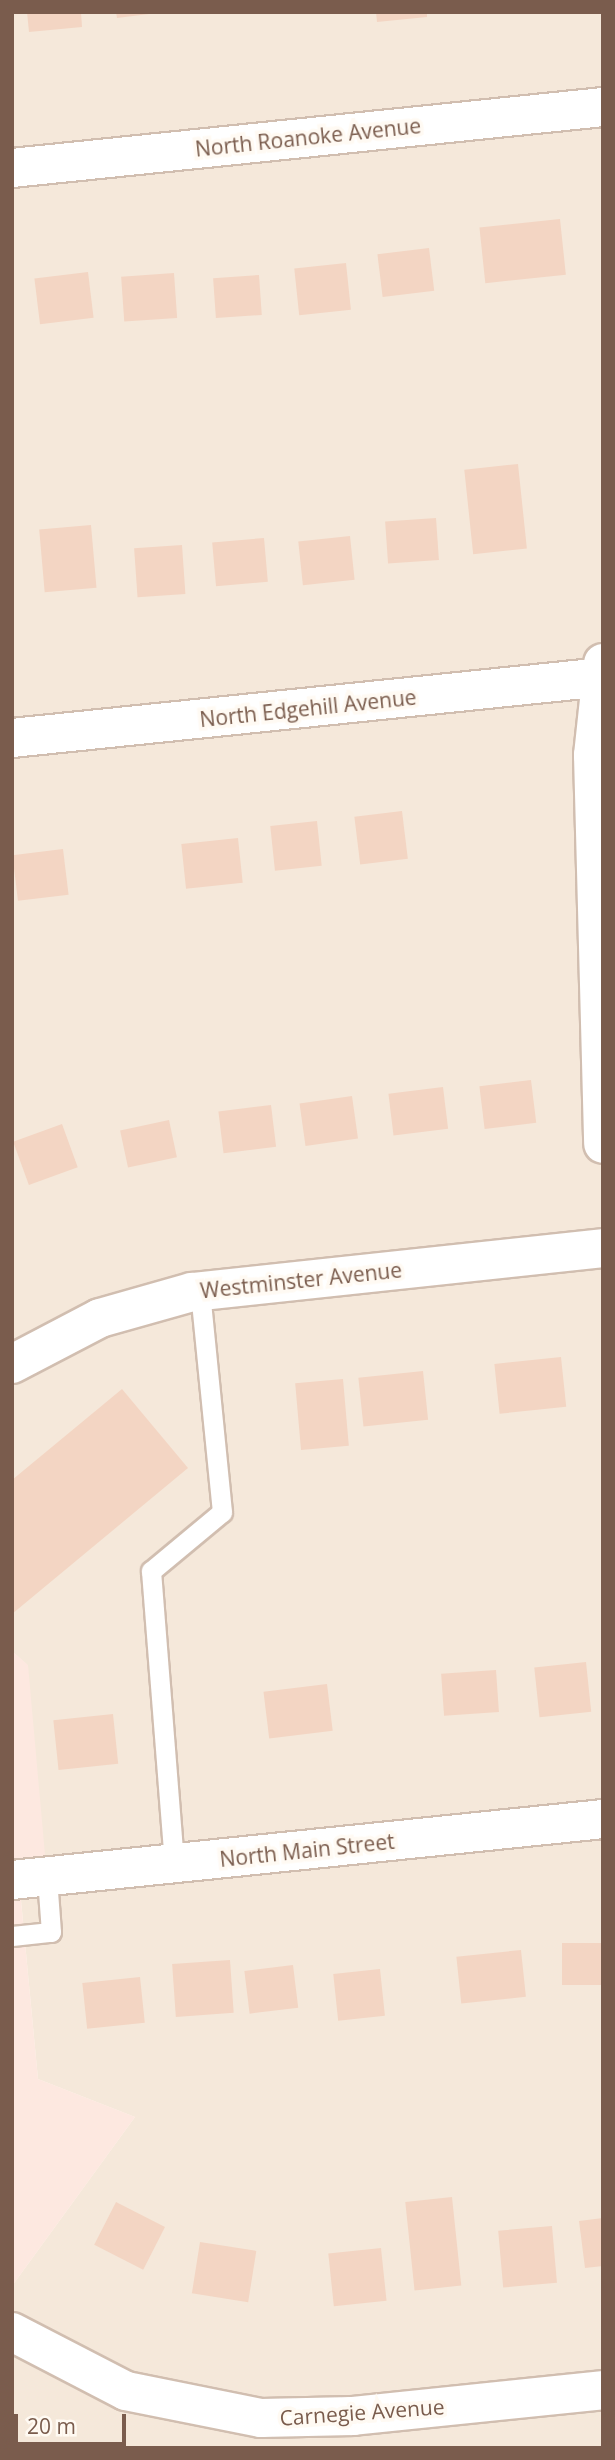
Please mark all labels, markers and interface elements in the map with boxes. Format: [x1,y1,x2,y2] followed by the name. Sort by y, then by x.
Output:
[194,113,422,161] street label: North Roanoke Avenue
[198,684,418,732] street label: North Edgehill Avenue
[199,1257,403,1303] street label: Westminster Avenue
[218,1828,396,1872] street label: North Main Street
[279,2394,445,2430] street label: Carnegie Avenue
[18,2400,130,2444] scale bar
[27,2412,76,2440] text: 20 m

